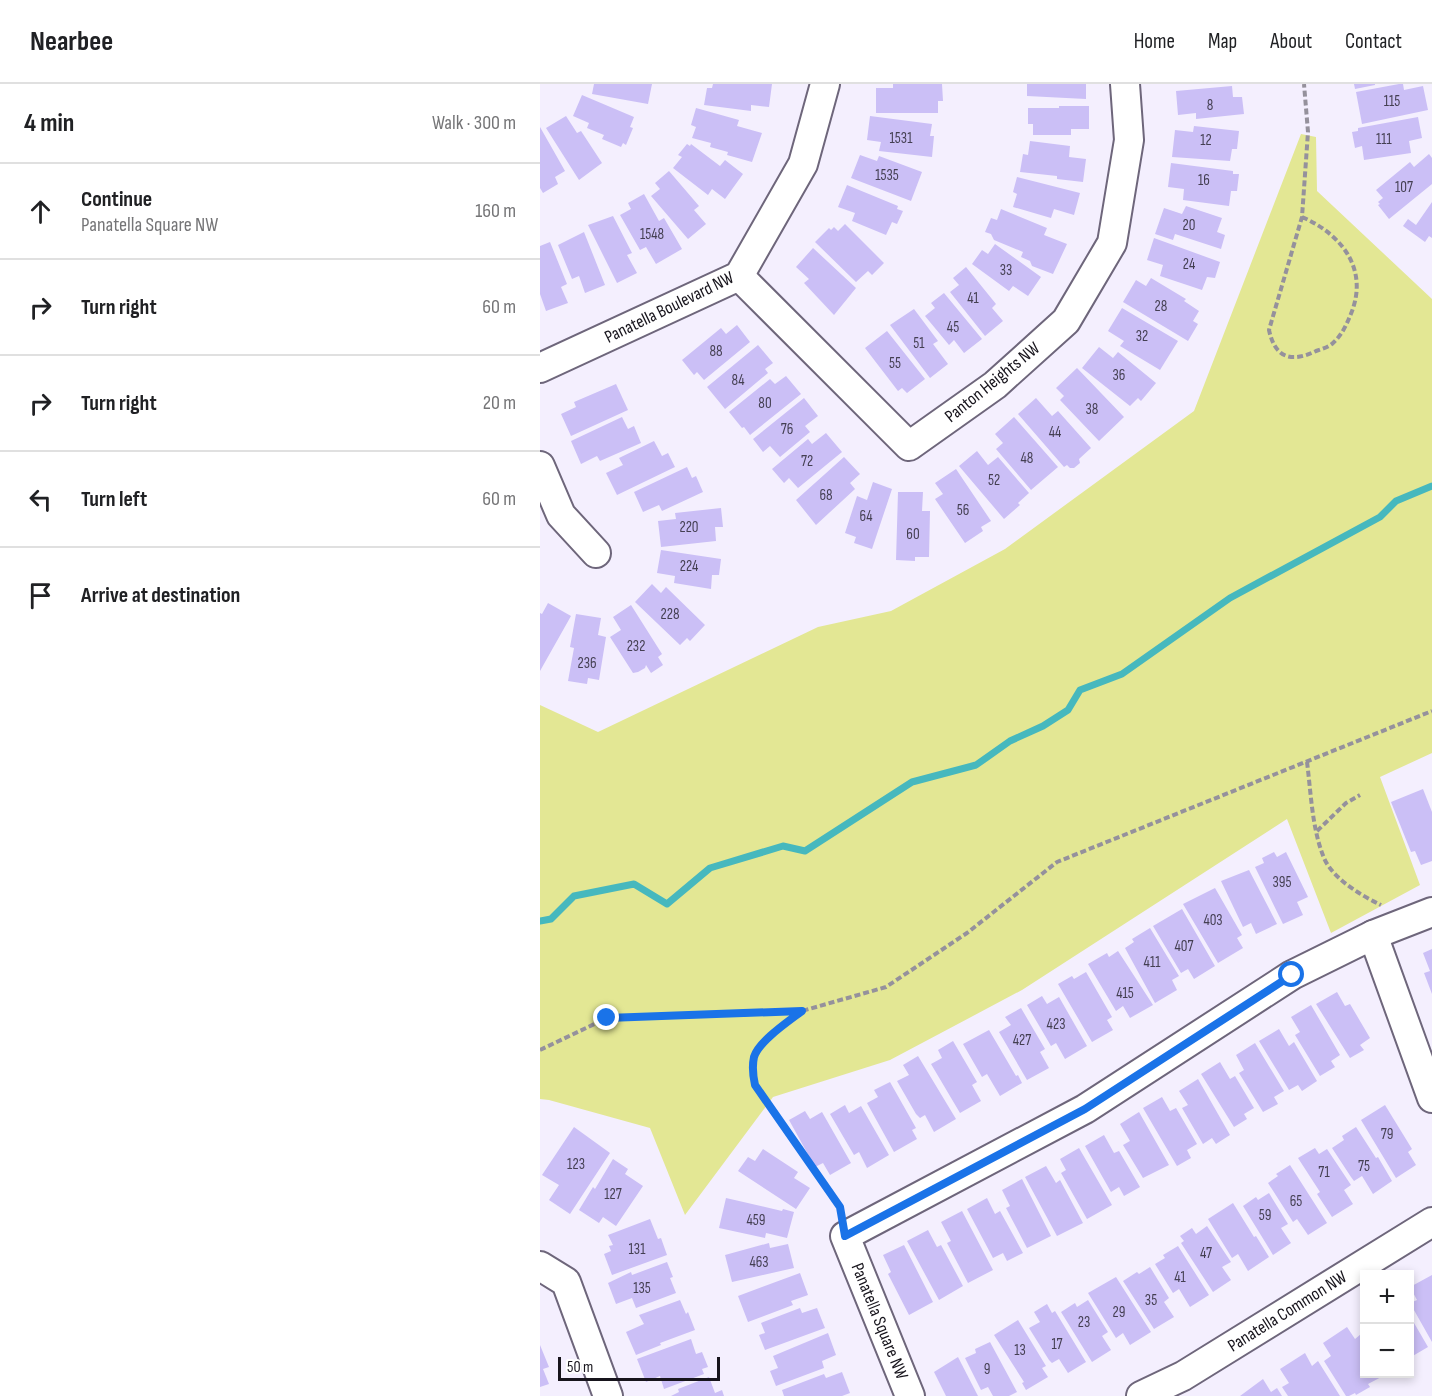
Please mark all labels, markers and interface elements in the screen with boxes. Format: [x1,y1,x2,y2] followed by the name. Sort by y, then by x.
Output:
[30,25,113,58] text: Nearbee
[1134,29,1175,54] text: Home
[1208,29,1237,54] text: Map
[1270,29,1312,54] text: About
[1345,29,1402,54] text: Contact
[1384,92,1400,111] house number: 115
[1207,96,1213,115] house number: 8
[24,108,74,139] text: 4 min
[432,111,516,135] text: Walk · 300 m
[890,129,913,148] house number: 1531
[1376,130,1393,149] house number: 111
[1200,131,1212,150] house number: 12
[875,166,899,185] house number: 1535
[1198,171,1210,190] house number: 16
[1395,178,1413,197] house number: 107
[81,186,152,213] text: Continue
[24,195,57,228] icon: ahead
[475,199,516,223] text: 160 m
[81,213,218,237] text: Panatella Square NW
[1183,216,1195,235] house number: 20
[640,225,664,244] house number: 1548
[1183,255,1195,274] house number: 24
[1000,261,1012,280] house number: 33
[601,267,738,348] street label: Panatella Boulevard NW
[967,289,980,308] house number: 41
[24,291,57,324] icon: right
[81,294,157,321] text: Turn right
[482,295,516,319] text: 60 m
[1155,297,1167,316] house number: 28
[947,318,959,337] house number: 45
[1136,327,1148,346] house number: 32
[913,334,925,353] house number: 51
[941,338,1044,427] street label: Panton Heights NW
[709,342,723,361] house number: 88
[889,354,901,373] house number: 55
[1113,366,1125,385] house number: 36
[731,371,745,390] house number: 84
[24,387,57,420] icon: right
[81,390,157,417] text: Turn right
[483,391,516,415] text: 20 m
[758,394,772,413] house number: 80
[1086,400,1098,419] house number: 38
[781,420,793,439] house number: 76
[1049,423,1061,442] house number: 44
[1021,449,1033,468] house number: 48
[801,452,813,471] house number: 72
[988,471,1000,490] house number: 52
[24,483,57,516] icon: left
[81,486,147,513] text: Turn left
[819,486,833,505] house number: 68
[482,487,516,511] text: 60 m
[957,501,969,520] house number: 56
[859,507,873,526] house number: 64
[679,518,699,537] house number: 220
[906,525,920,544] house number: 60
[680,557,698,576] house number: 224
[24,579,57,612] icon: arrive
[81,582,240,609] text: Arrive at destination
[661,605,679,624] house number: 228
[627,637,645,656] house number: 232
[577,654,597,673] house number: 236
[1273,873,1291,892] house number: 395
[1203,911,1223,930] house number: 403
[1175,937,1193,956] house number: 407
[1144,953,1161,972] house number: 411
[1278,961,1304,987] route start
[1116,984,1134,1003] house number: 415
[593,1004,619,1030] route end
[1047,1015,1065,1034] house number: 423
[1013,1031,1031,1050] house number: 427
[1381,1125,1393,1144] house number: 79
[567,1155,585,1174] house number: 123
[1358,1157,1370,1176] house number: 75
[1318,1163,1330,1182] house number: 71
[604,1185,622,1204] house number: 127
[1290,1192,1302,1211] house number: 65
[1259,1206,1271,1225] house number: 59
[747,1211,765,1230] house number: 459
[629,1240,646,1259] house number: 131
[1200,1244,1212,1263] house number: 47
[749,1253,769,1272] house number: 463
[847,1260,913,1383] street label: Panatella Square NW
[1224,1266,1351,1356] street label: Panatella Common NW
[1174,1268,1187,1287] house number: 41
[1360,1270,1414,1378] map controls
[1360,1270,1414,1324] button: +
[633,1279,651,1298] house number: 135
[1145,1291,1157,1310] house number: 35
[1113,1303,1125,1322] house number: 29
[1078,1313,1090,1332] house number: 23
[1360,1324,1414,1378] button: −
[1051,1335,1063,1354] house number: 17
[1014,1341,1026,1360] house number: 13
[558,1354,720,1382] scale bar
[567,1358,593,1377] text: 50 m
[984,1360,990,1379] house number: 9

